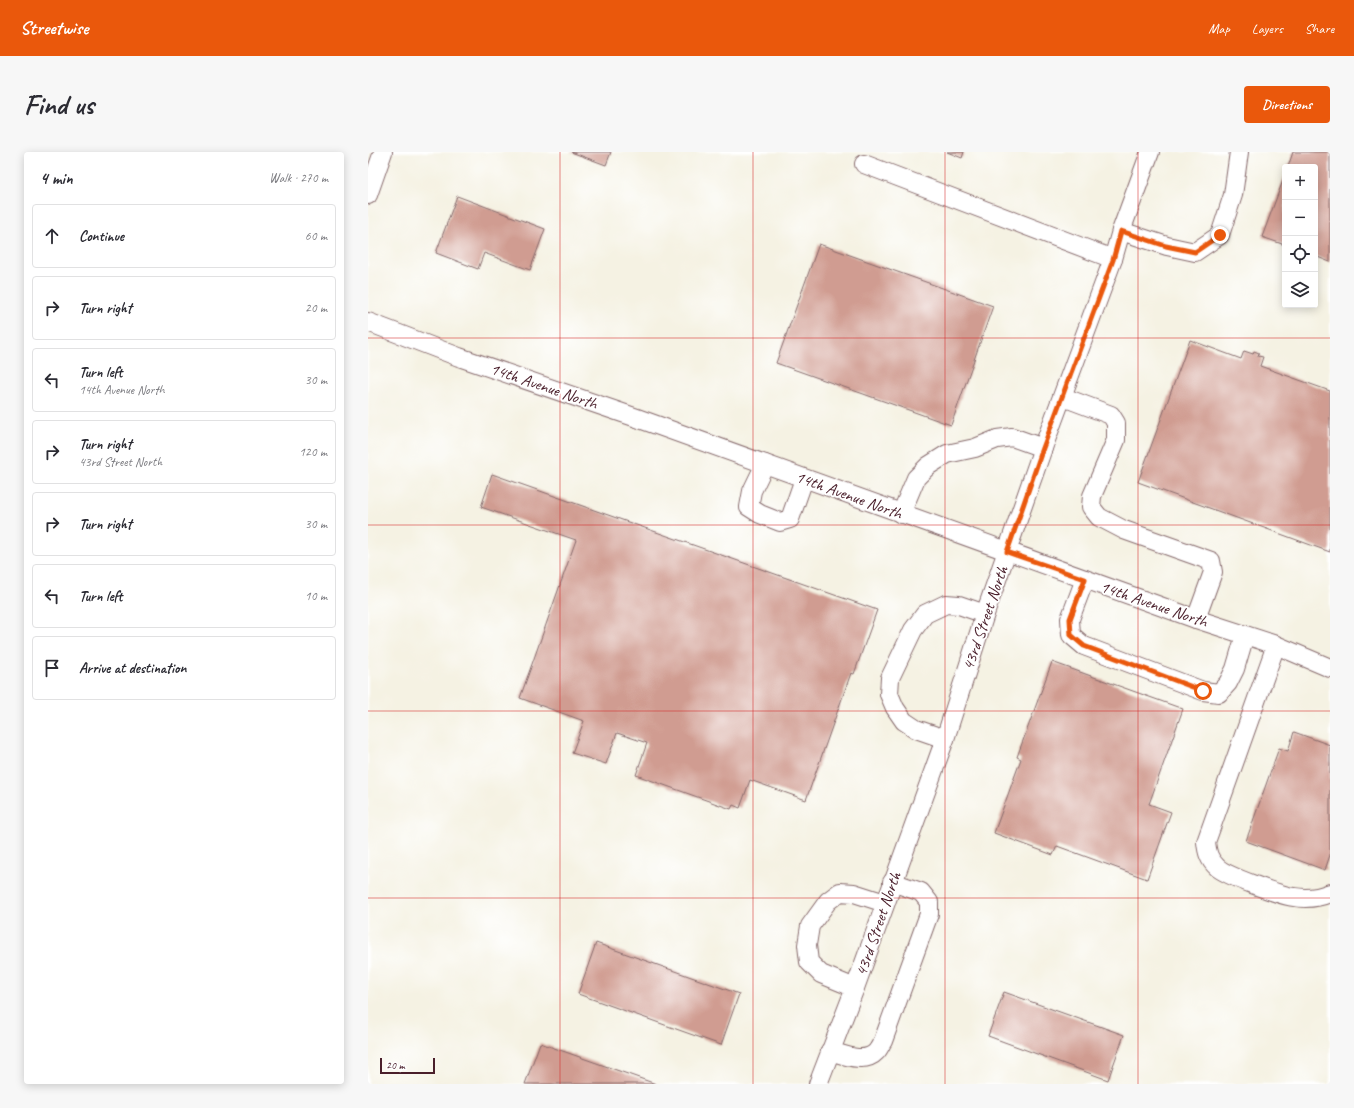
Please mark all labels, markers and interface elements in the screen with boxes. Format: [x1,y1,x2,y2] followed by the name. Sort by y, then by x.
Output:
[20,16,88,40] text: Streetwise
[1208,20,1230,37] text: Map
[1252,20,1283,37] text: Layers
[1305,20,1334,37] text: Share
[1244,86,1330,123] button: Directions
[24,87,94,122] text: Find us
[1282,164,1318,308] map controls
[1282,164,1318,200] button: +
[40,168,73,189] text: 4 min
[269,170,328,186] text: Walk · 270 m
[1282,200,1318,236] button: −
[41,225,63,247] icon: ahead
[1211,226,1229,244] route end
[79,227,124,246] text: Continue
[305,228,327,244] text: 60 m
[1282,236,1318,272] button: locate
[1282,272,1318,308] button: layers
[41,297,63,319] icon: right
[79,299,132,318] text: Turn right
[305,300,327,316] text: 20 m
[488,358,601,414] street label: 14th Avenue North
[79,363,122,382] text: Turn left
[41,369,63,391] icon: left
[305,372,327,388] text: 30 m
[79,382,165,398] text: 14th Avenue North
[79,435,132,454] text: Turn right
[41,441,63,463] icon: right
[299,444,327,460] text: 120 m
[79,454,162,470] text: 43rd Street North
[793,466,906,524] street label: 14th Avenue North
[41,513,63,535] icon: right
[79,515,132,534] text: Turn right
[305,516,327,532] text: 30 m
[957,562,1013,673] street label: 43rd Street North
[1098,576,1211,632] street label: 14th Avenue North
[41,585,63,607] icon: left
[79,587,122,606] text: Turn left
[305,588,327,604] text: 10 m
[41,657,63,679] icon: arrive
[79,659,186,678] text: Arrive at destination
[1194,682,1212,700] route start
[850,868,906,979] street label: 43rd Street North
[380,1056,435,1075] scale bar
[386,1058,405,1072] text: 20 m

